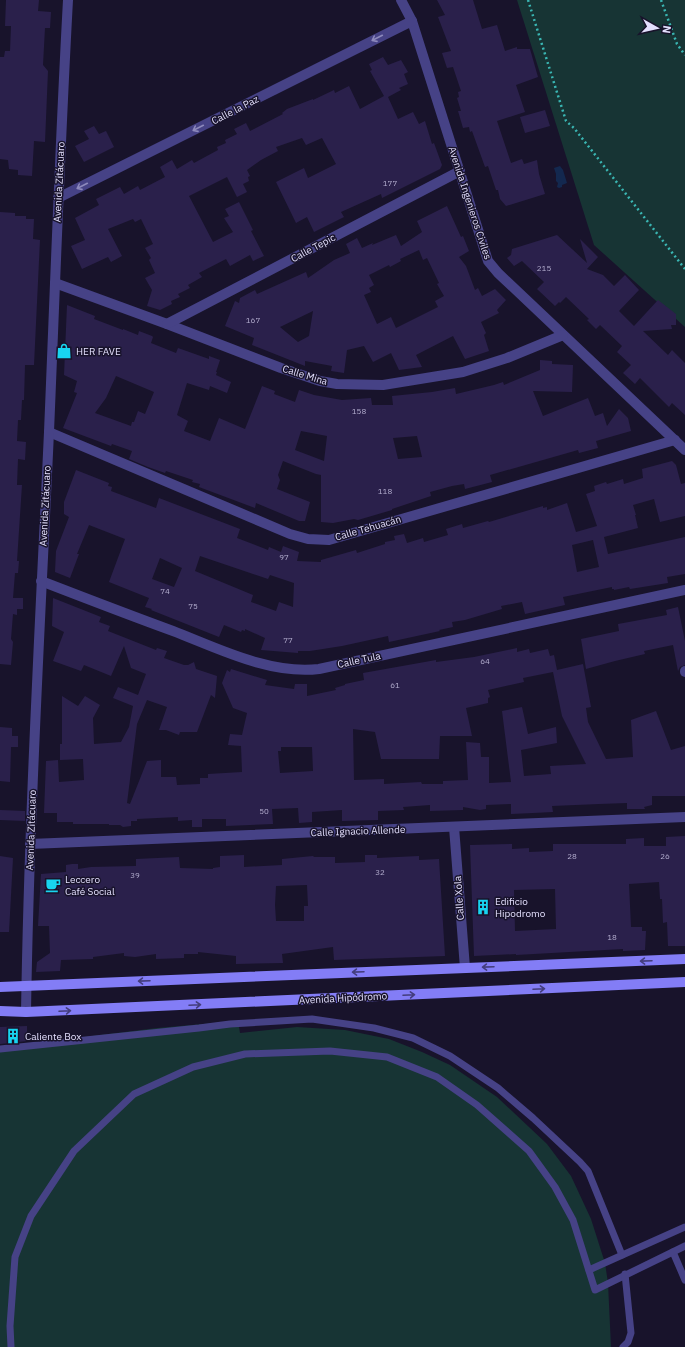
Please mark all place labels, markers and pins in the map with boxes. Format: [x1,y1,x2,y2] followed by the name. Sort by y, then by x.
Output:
[55,342,73,360] shop icon: HER FAVE
[76,345,121,358] place label: HER FAVE
[65,873,115,898] place label: Leccero Café Social
[44,876,62,894] cafe icon: Leccero Café Social
[495,895,546,920] place label: Edificio Hipodromo
[474,898,492,916] building icon: Edificio Hipodromo
[4,1027,22,1045] building icon: Caliente Box
[25,1030,81,1043] place label: Caliente Box

